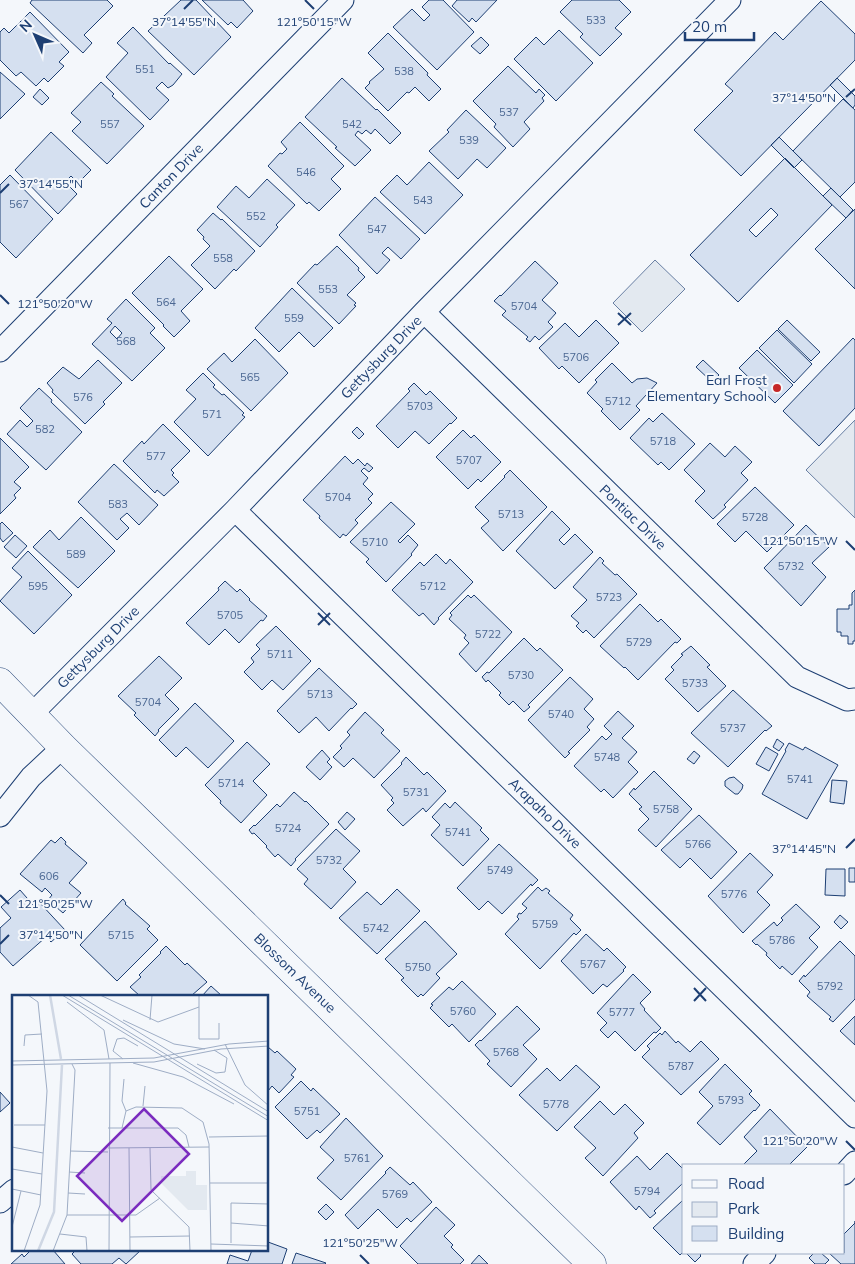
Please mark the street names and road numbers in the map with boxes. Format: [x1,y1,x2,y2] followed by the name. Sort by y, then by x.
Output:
[135,139,207,213] street label: Canton Drive
[337,311,425,403] street label: Gettysburg Drive
[596,481,670,553] street label: Pontiac Drive
[53,602,143,692] street label: Gettysburg Drive
[505,774,585,852] street label: Arapaho Drive
[250,929,340,1017] street label: Blossom Avenue

